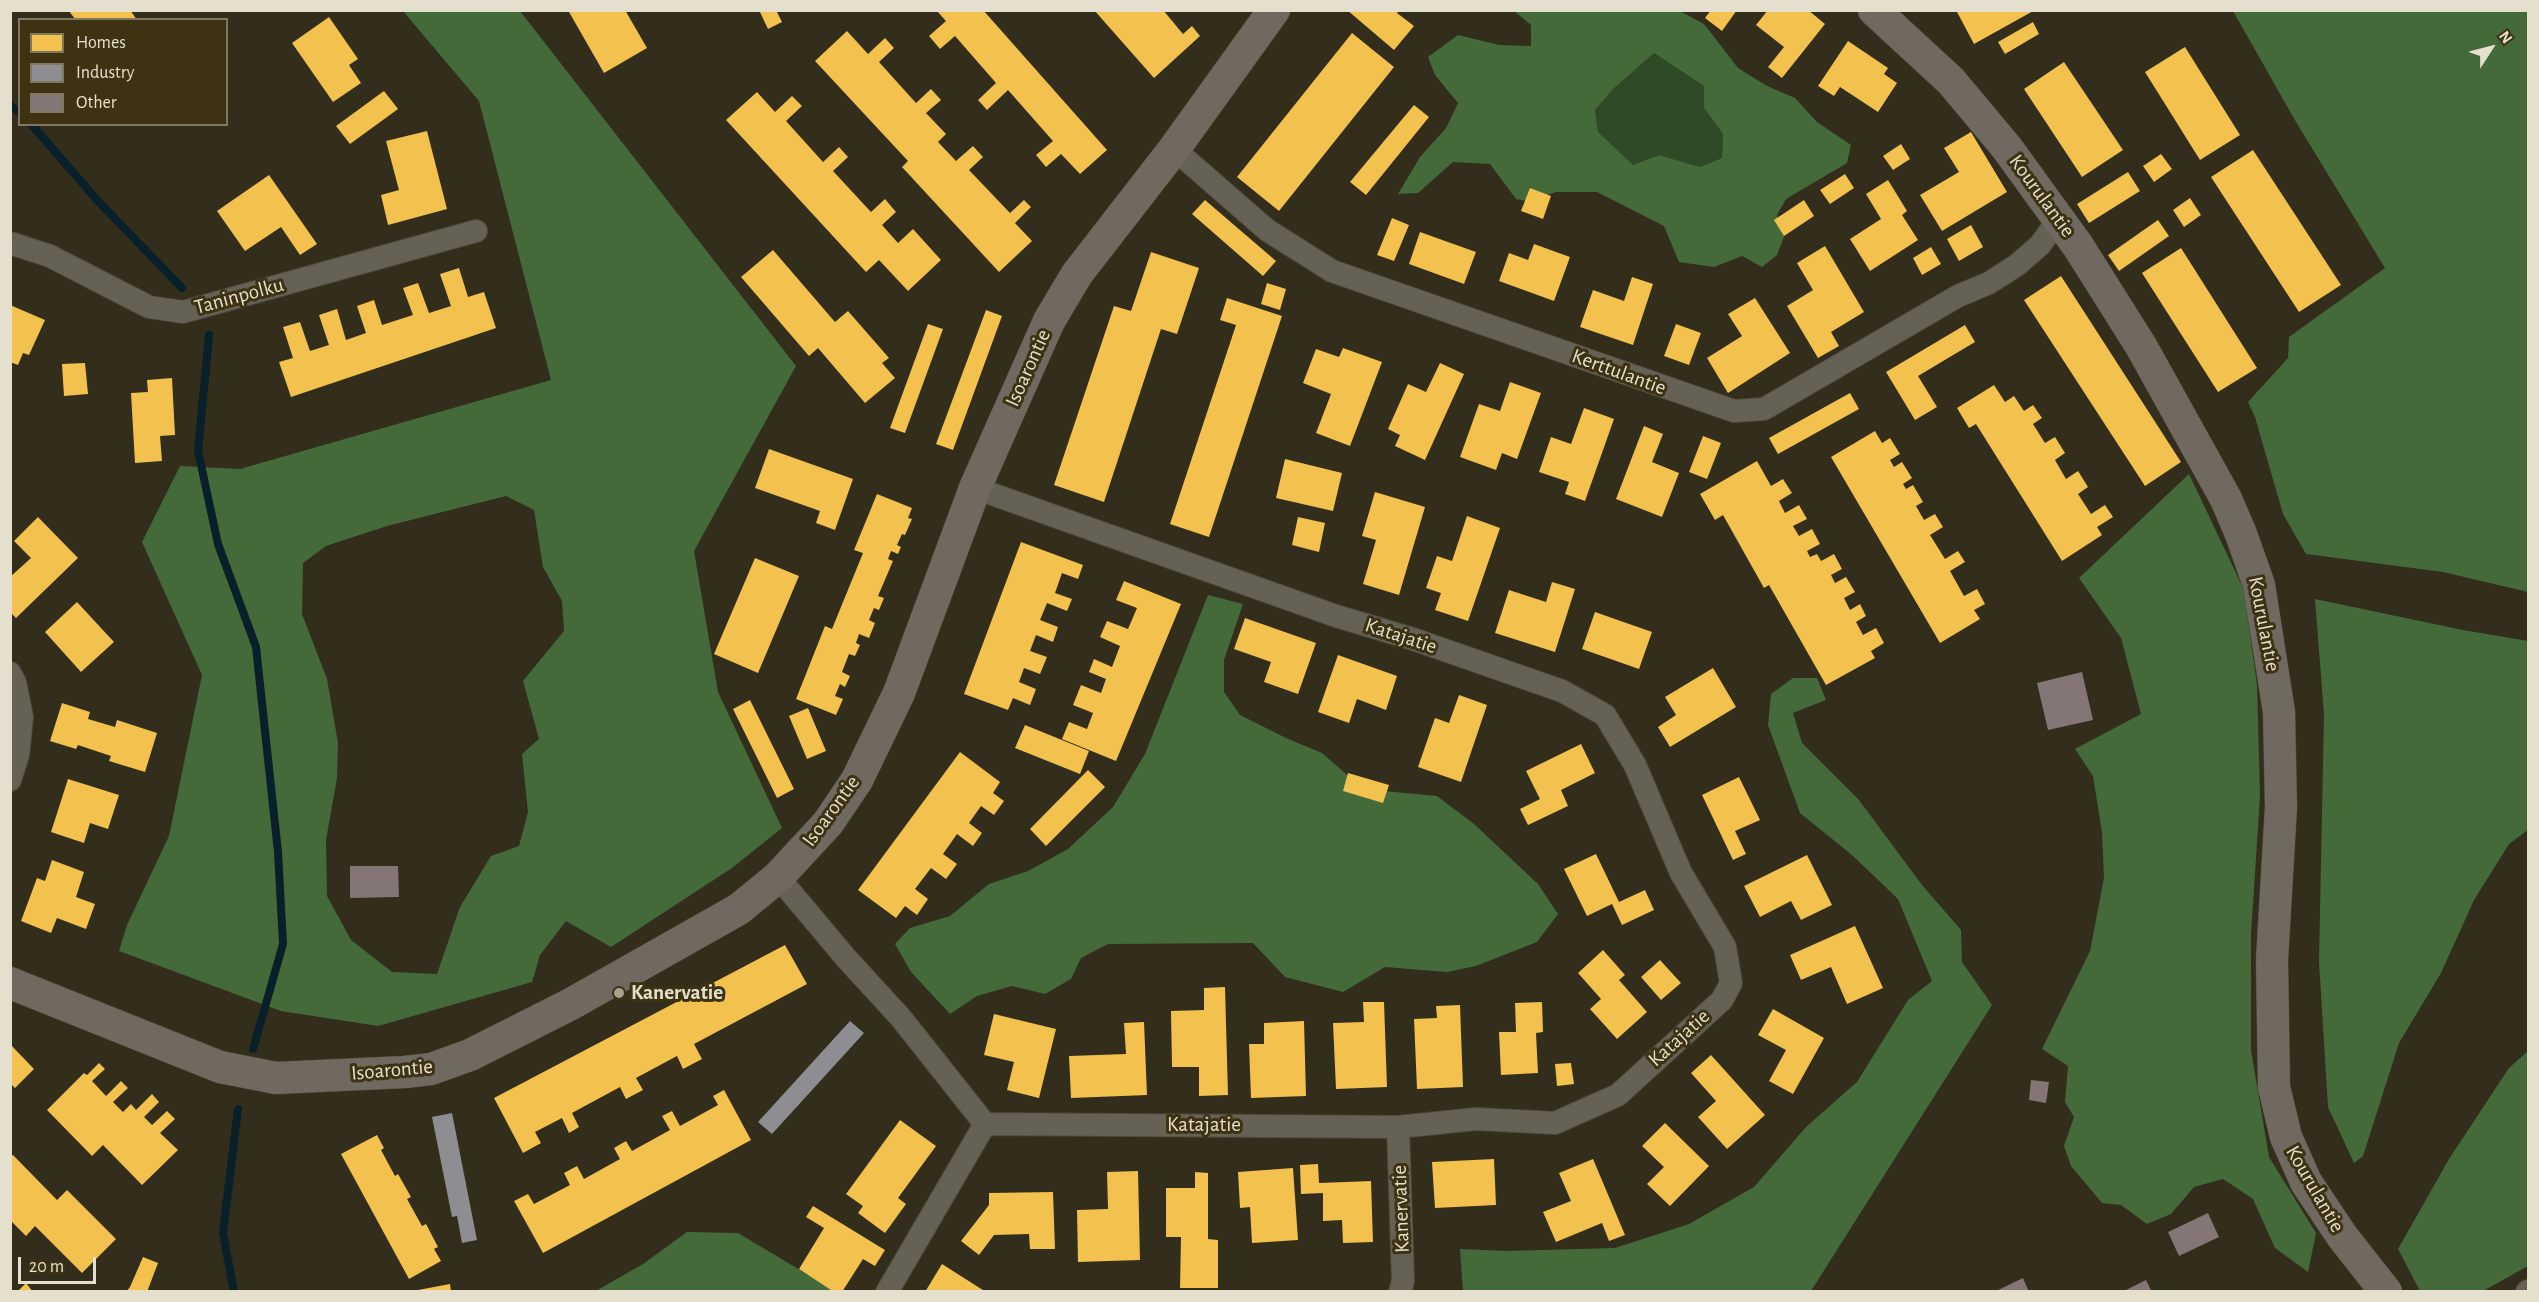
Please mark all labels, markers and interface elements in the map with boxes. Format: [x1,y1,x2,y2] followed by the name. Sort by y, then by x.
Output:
[18,18,228,126] legend
[2461,18,2521,78] north arrow
[2496,28,2515,47] text: N
[76,34,126,52] text: Homes
[76,64,135,82] text: Industry
[76,94,117,112] text: Other
[2004,150,2080,242] street label: Kourulantie
[191,272,287,320] street label: Taninpolku
[1000,325,1056,411] street label: Isoarontie
[1568,343,1670,401] street label: Kerttulantie
[2242,574,2286,674] street label: Kourulantie
[1362,613,1440,659] street label: Katajatie
[797,770,865,852] street label: Isoarontie
[631,980,723,1006] place label: Kanervatie
[612,986,626,1000] marker: Kanervatie
[1643,1004,1715,1072] street label: Katajatie
[350,1054,434,1086] street label: Isoarontie
[1167,1112,1241,1138] street label: Katajatie
[2280,1141,2350,1237] street label: Kourulantie
[1387,1165,1415,1253] street label: Kanervatie
[21,1245,99,1283] scale bar
[29,1258,64,1276] text: 20 m

